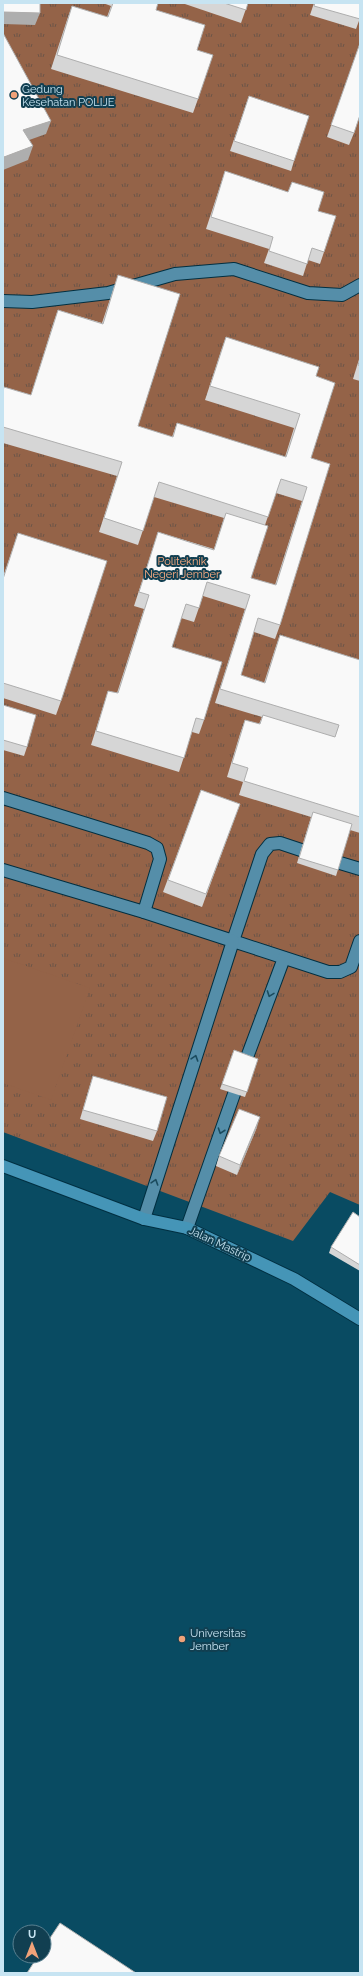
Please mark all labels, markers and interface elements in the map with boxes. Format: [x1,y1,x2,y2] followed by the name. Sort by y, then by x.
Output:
[22,83,115,109] place label: Gedung Kesehatan POLIJE
[9,90,19,100] marker: Gedung Kesehatan POLIJE
[144,555,220,581] park label: Politeknik Negeri Jember
[267,991,275,998] one-way arrow
[190,1055,199,1062] one-way arrow
[218,1127,226,1134] one-way arrow
[151,1179,159,1186] one-way arrow
[187,1224,253,1264] street label: Jalan Mastrip
[190,1627,246,1653] place label: Universitas Jember
[177,1634,187,1644] marker: Universitas Jember
[12,1924,52,1964] north arrow
[28,1928,36,1941] text: U

